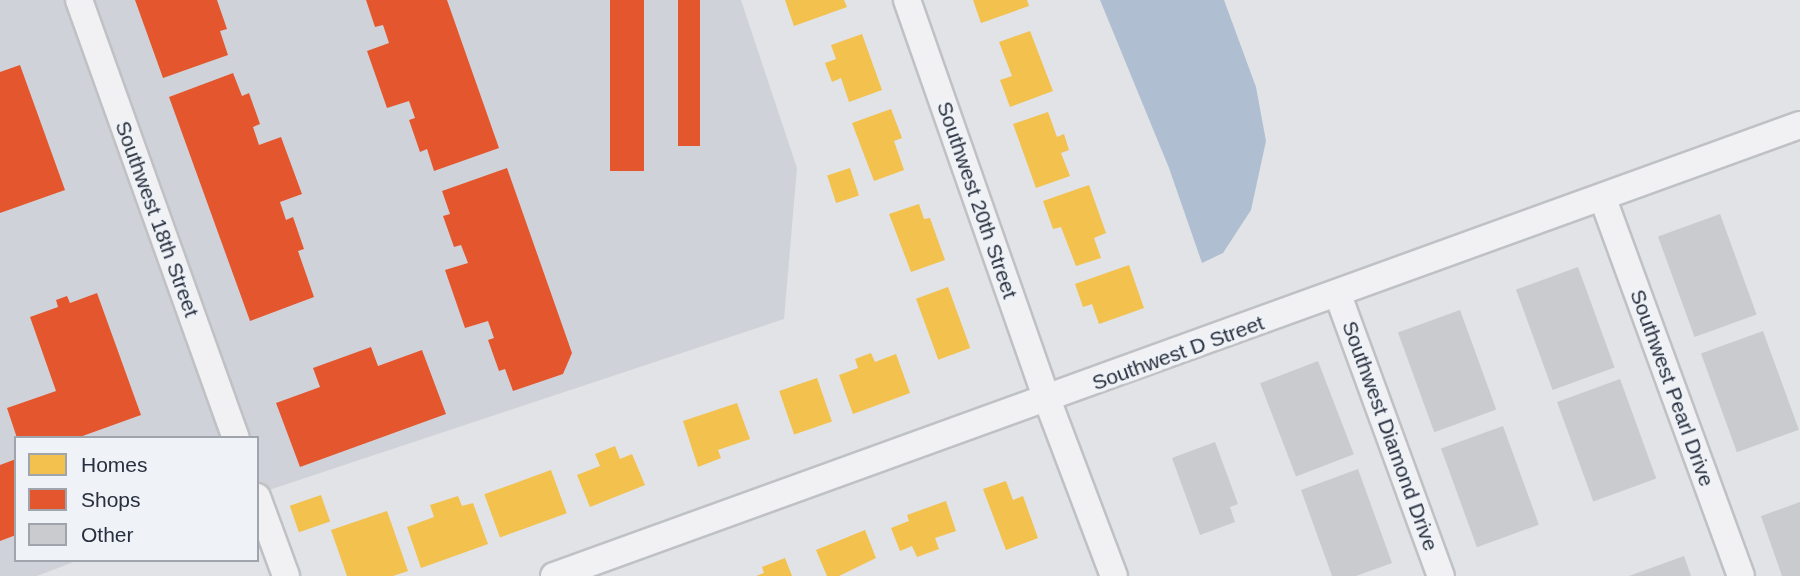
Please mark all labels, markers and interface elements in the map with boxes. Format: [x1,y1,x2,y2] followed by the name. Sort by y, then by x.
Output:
[931,98,1023,302] street label: Southwest 20th Street
[110,118,204,320] street label: Southwest 18th Street
[1625,286,1719,490] street label: Southwest Pearl Drive
[1089,310,1267,396] street label: Southwest D Street
[1337,318,1443,554] street label: Southwest Diamond Drive
[14,436,259,562] legend
[81,453,148,476] text: Homes
[81,488,141,511] text: Shops
[81,523,134,546] text: Other

